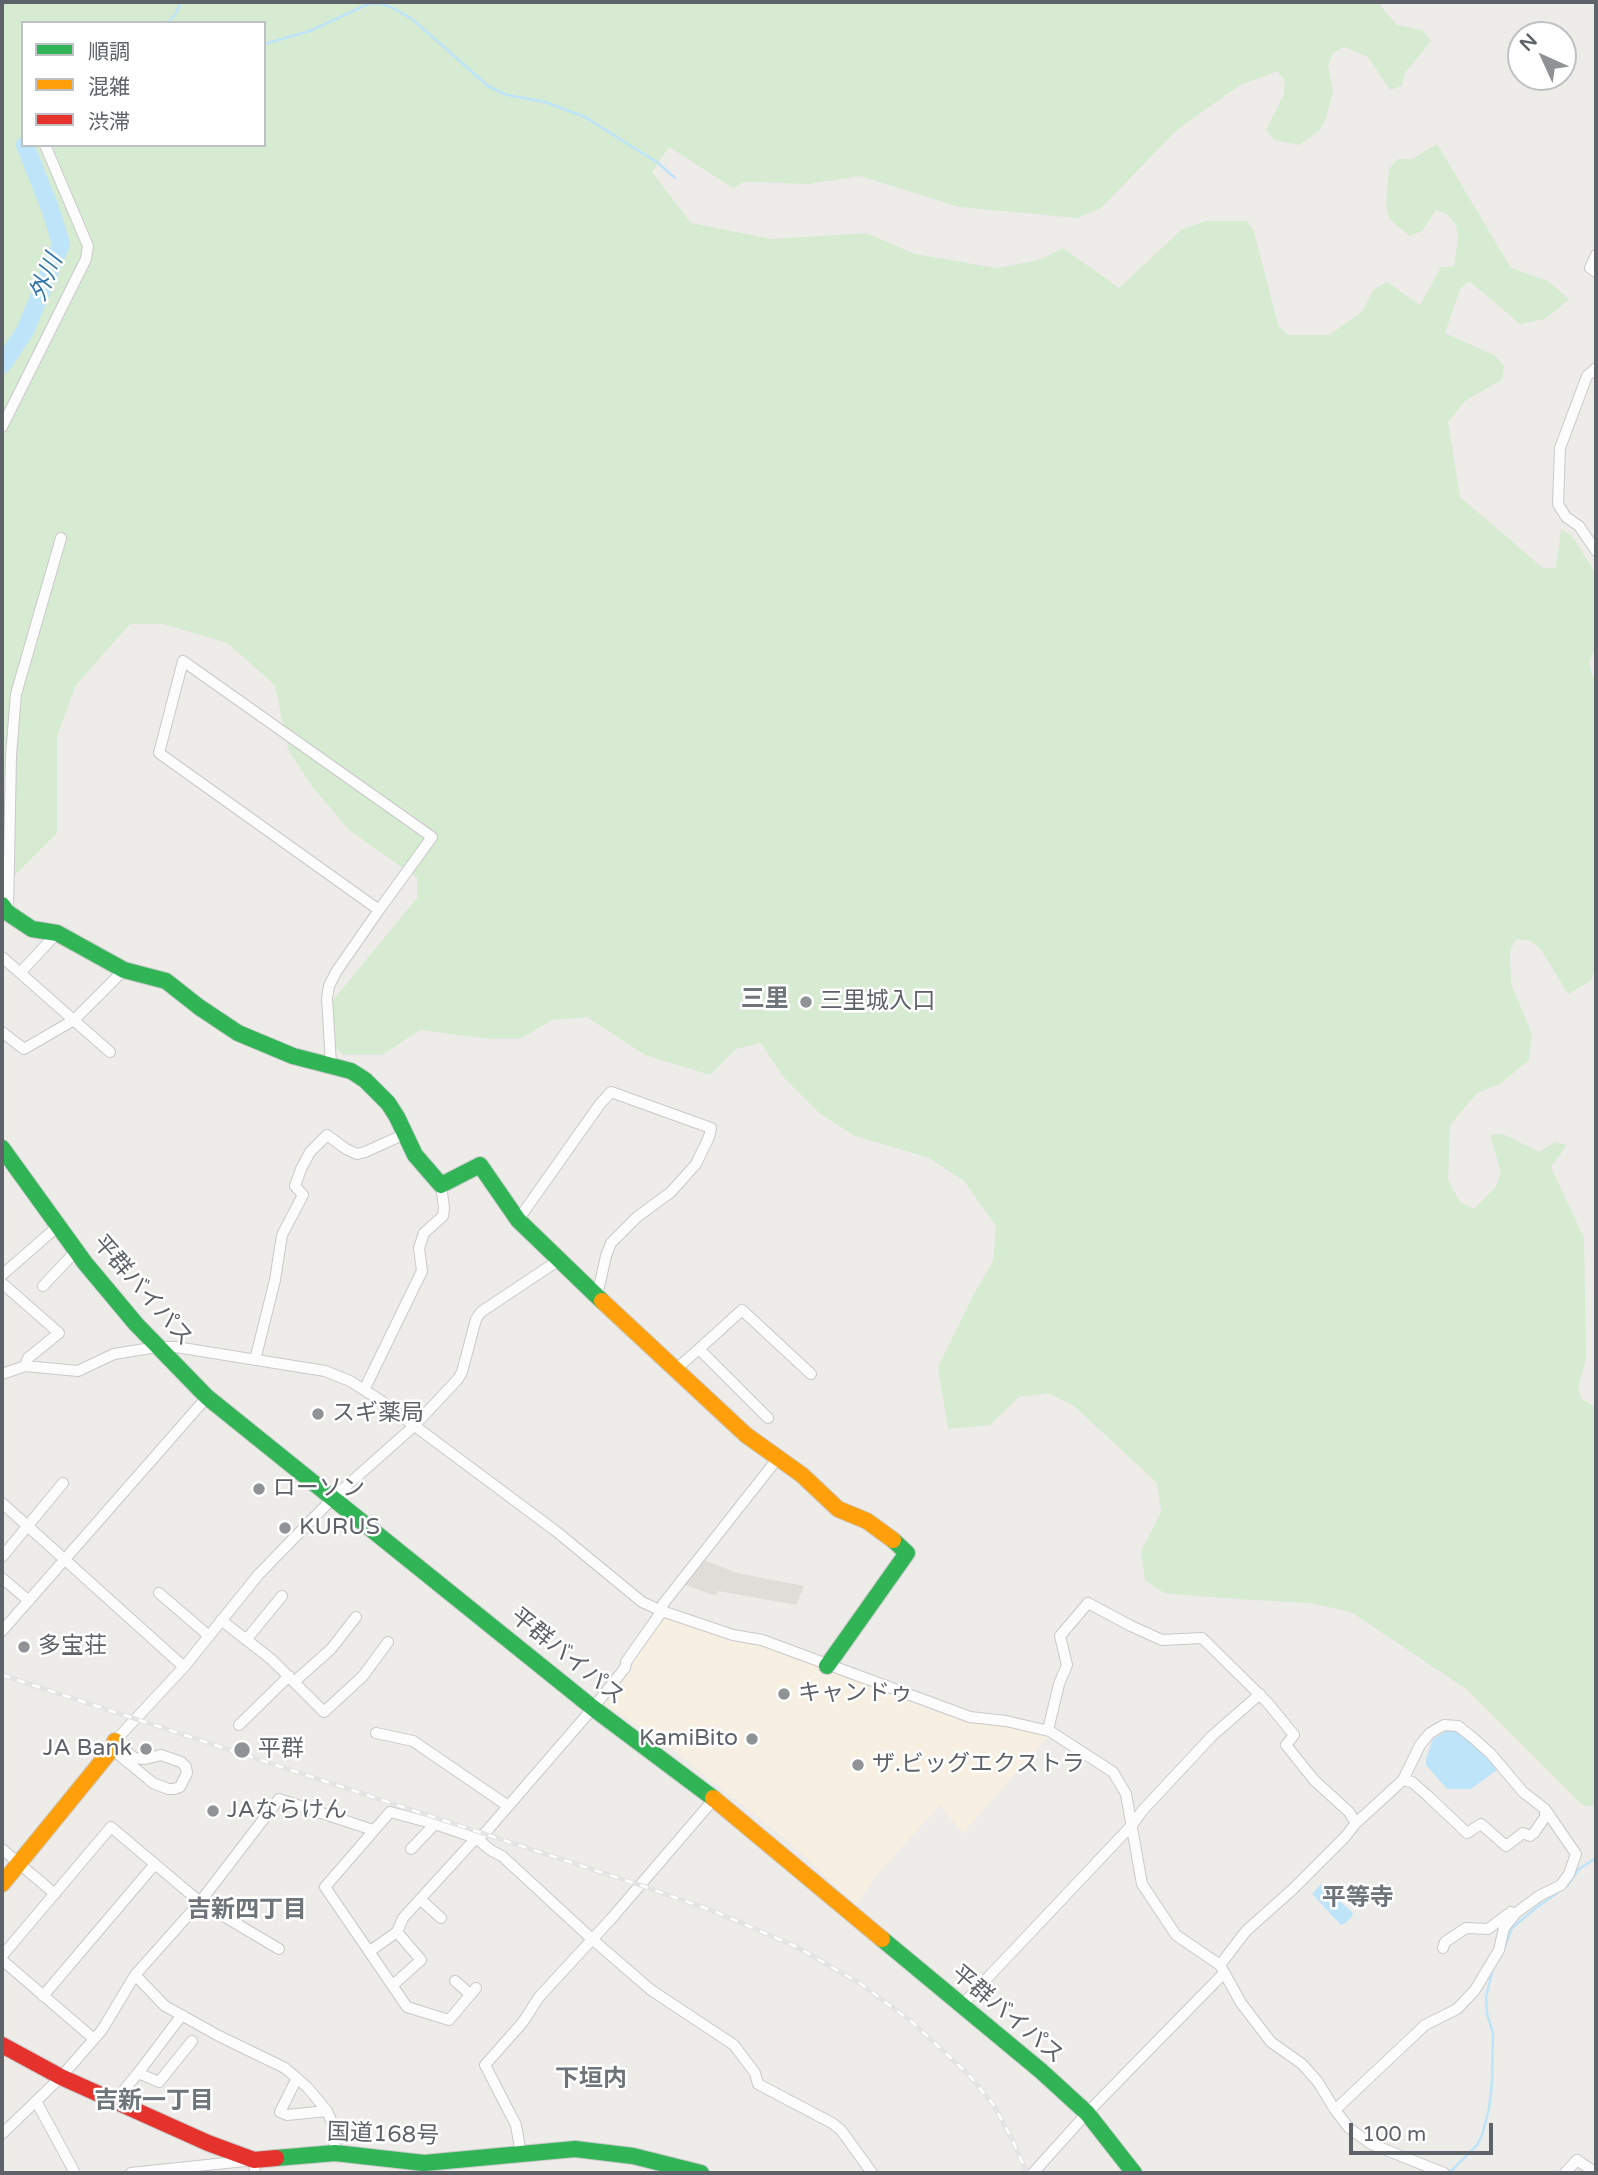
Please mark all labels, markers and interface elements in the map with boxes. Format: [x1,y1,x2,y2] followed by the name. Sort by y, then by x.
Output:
[21,21,266,147] legend
[1507,21,1577,91] north arrow
[1515,29,1542,56] text: N
[88,40,130,65] text: 順調
[88,75,130,100] text: 混雑
[88,110,130,135] text: 渋滞
[24,250,70,306] water label: 外川
[741,986,789,1014] district label: 三里
[820,988,935,1016] place label: 三里城入口
[798,994,814,1010] marker: 三里城入口
[86,1230,198,1352] street label: 平群バイパス
[332,1400,424,1428] place label: スギ薬局
[310,1406,326,1422] marker: スギ薬局
[273,1475,365,1503] place label: ローソン
[251,1481,267,1497] marker: ローソン
[299,1514,380,1542] place label: KURUS
[277,1520,293,1536] marker: KURUS
[505,1603,629,1711] street label: 平群バイパス
[38,1633,107,1661] place label: 多宝荘
[16,1639,32,1655] marker: 多宝荘
[798,1680,913,1708] place label: キャンドゥ
[776,1686,792,1702] marker: キャンドゥ
[639,1725,738,1753] place label: KamiBito
[744,1731,760,1747] marker: KamiBito
[43,1735,132,1763] place label: JA Bank
[258,1736,304,1764] place label: 平群
[232,1740,252,1760] marker: 平群
[138,1741,154,1757] marker: JA Bank
[872,1751,1085,1779] place label: ザ.ビッグエクストラ
[850,1757,866,1773] marker: ザ.ビッグエクストラ
[227,1797,347,1825] place label: JAならけん
[205,1803,221,1819] marker: JAならけん
[1322,1885,1394,1913] district label: 平等寺
[187,1897,307,1925] district label: 吉新四丁目
[945,1960,1069,2070] street label: 平群バイパス
[555,2066,627,2094] district label: 下垣内
[94,2088,214,2116] district label: 吉新一丁目
[1353,2108,1496,2152] scale bar
[326,2119,440,2151] street label: 国道168号
[1362,2122,1426,2147] text: 100 m

